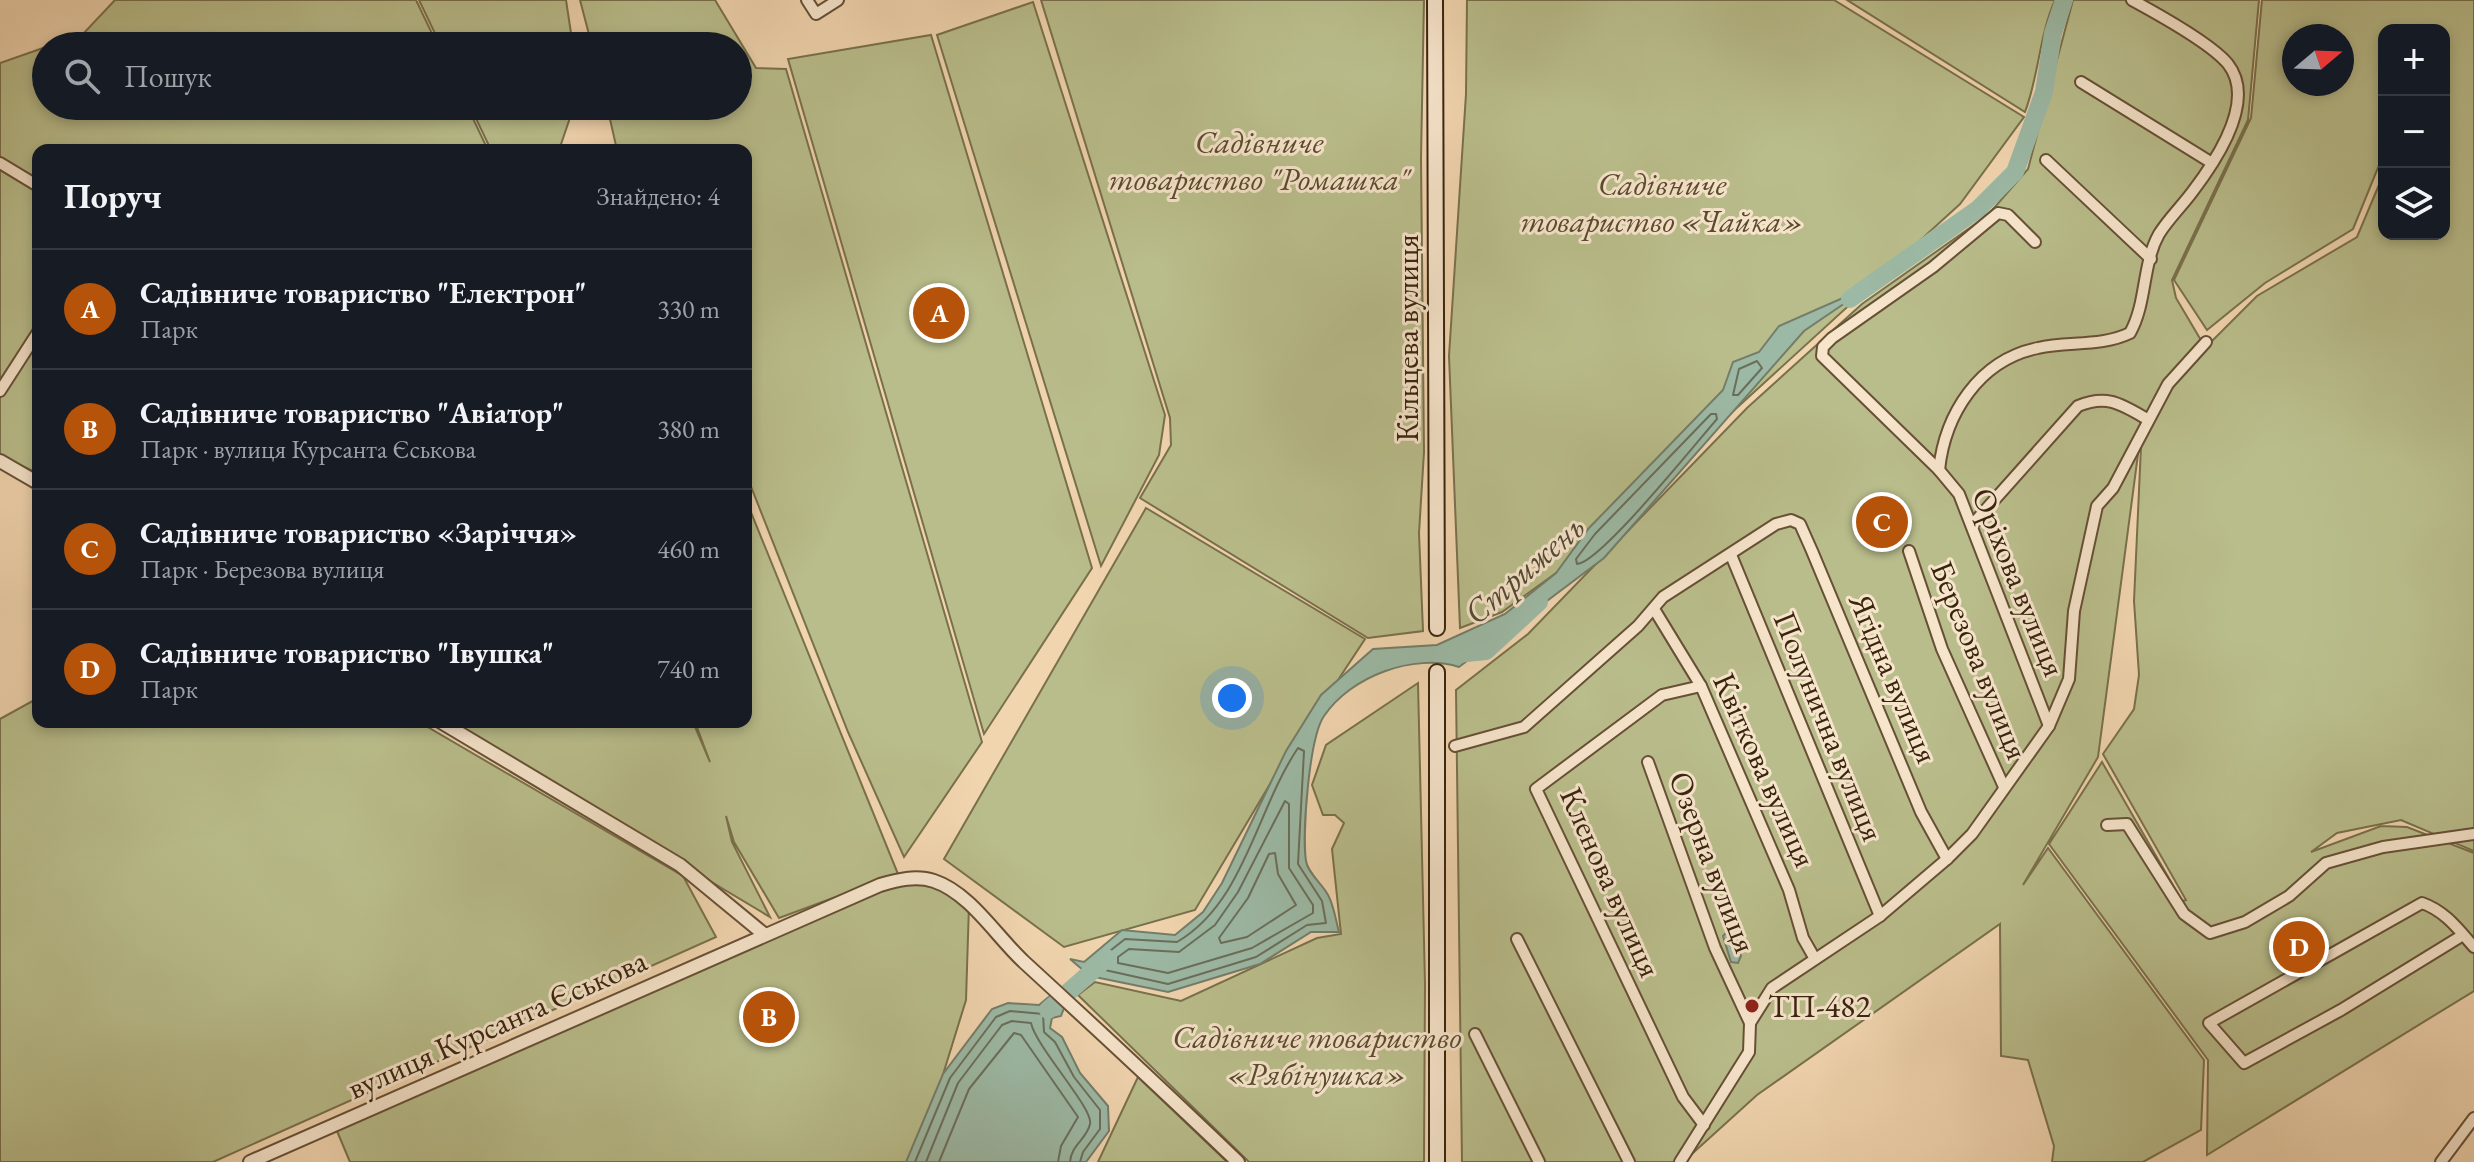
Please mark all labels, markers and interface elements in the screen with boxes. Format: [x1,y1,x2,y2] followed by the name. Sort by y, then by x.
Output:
[2282,24,2354,96] north arrow
[2378,24,2450,240] map controls
[2378,24,2450,96] button: +
[32,32,752,120] search box
[60,54,104,98] icon: search
[124,57,212,96] text: Пошук
[2378,96,2450,168] button: −
[1109,121,1413,200] park label: Садівниче товариство "Ромашка"
[1520,163,1804,242] park label: Садівниче товариство «Чайка»
[2378,168,2450,240] button: layers
[64,174,162,218] text: Поруч
[597,179,720,213] text: Знайдено: 4
[1386,234,1428,442] street label: Кільцева вулиця
[140,273,587,312] text: Садівниче товариство "Електрон"
[913,283,965,343] pin: A
[81,292,99,326] text: A
[657,292,720,326] text: 330 m
[140,312,198,346] text: Парк
[140,393,564,432] text: Садівниче товариство "Авіатор"
[82,412,98,446] text: B
[657,412,720,446] text: 380 m
[140,432,476,466] text: Парк · вулиця Курсанта Єськова
[1962,482,2076,682] street label: Оріхова вулиця
[1856,492,1908,552] pin: C
[1454,504,1594,634] water label: Стрижень
[140,513,577,552] text: Садівниче товариство «Заріччя»
[81,532,99,566] text: C
[657,532,720,566] text: 460 m
[140,552,384,586] text: Парк · Березова вулиця
[1921,555,2039,765] street label: Березова вулиця
[1839,586,1949,769] street label: Ягідна вулиця
[1764,605,1894,847] street label: Полунична вулиця
[140,633,554,672] text: Садівниче товариство "Івушка"
[80,652,100,686] text: D
[657,652,720,686] text: 740 m
[1703,666,1827,874] street label: Квіткова вулиця
[140,672,198,706] text: Парк
[1212,678,1252,718] your location
[1659,765,1767,959] street label: Озерна вулиця
[1550,780,1672,984] street label: Кленова вулиця
[2273,917,2325,977] pin: D
[341,939,653,1109] street label: вулиця Курсанта Єськова
[1768,985,1871,1027] place label: ТП-482
[743,987,795,1047] pin: B
[1743,997,1761,1015] marker: ТП-482
[1172,1016,1462,1095] park label: Садівниче товариство «Рябінушка»

